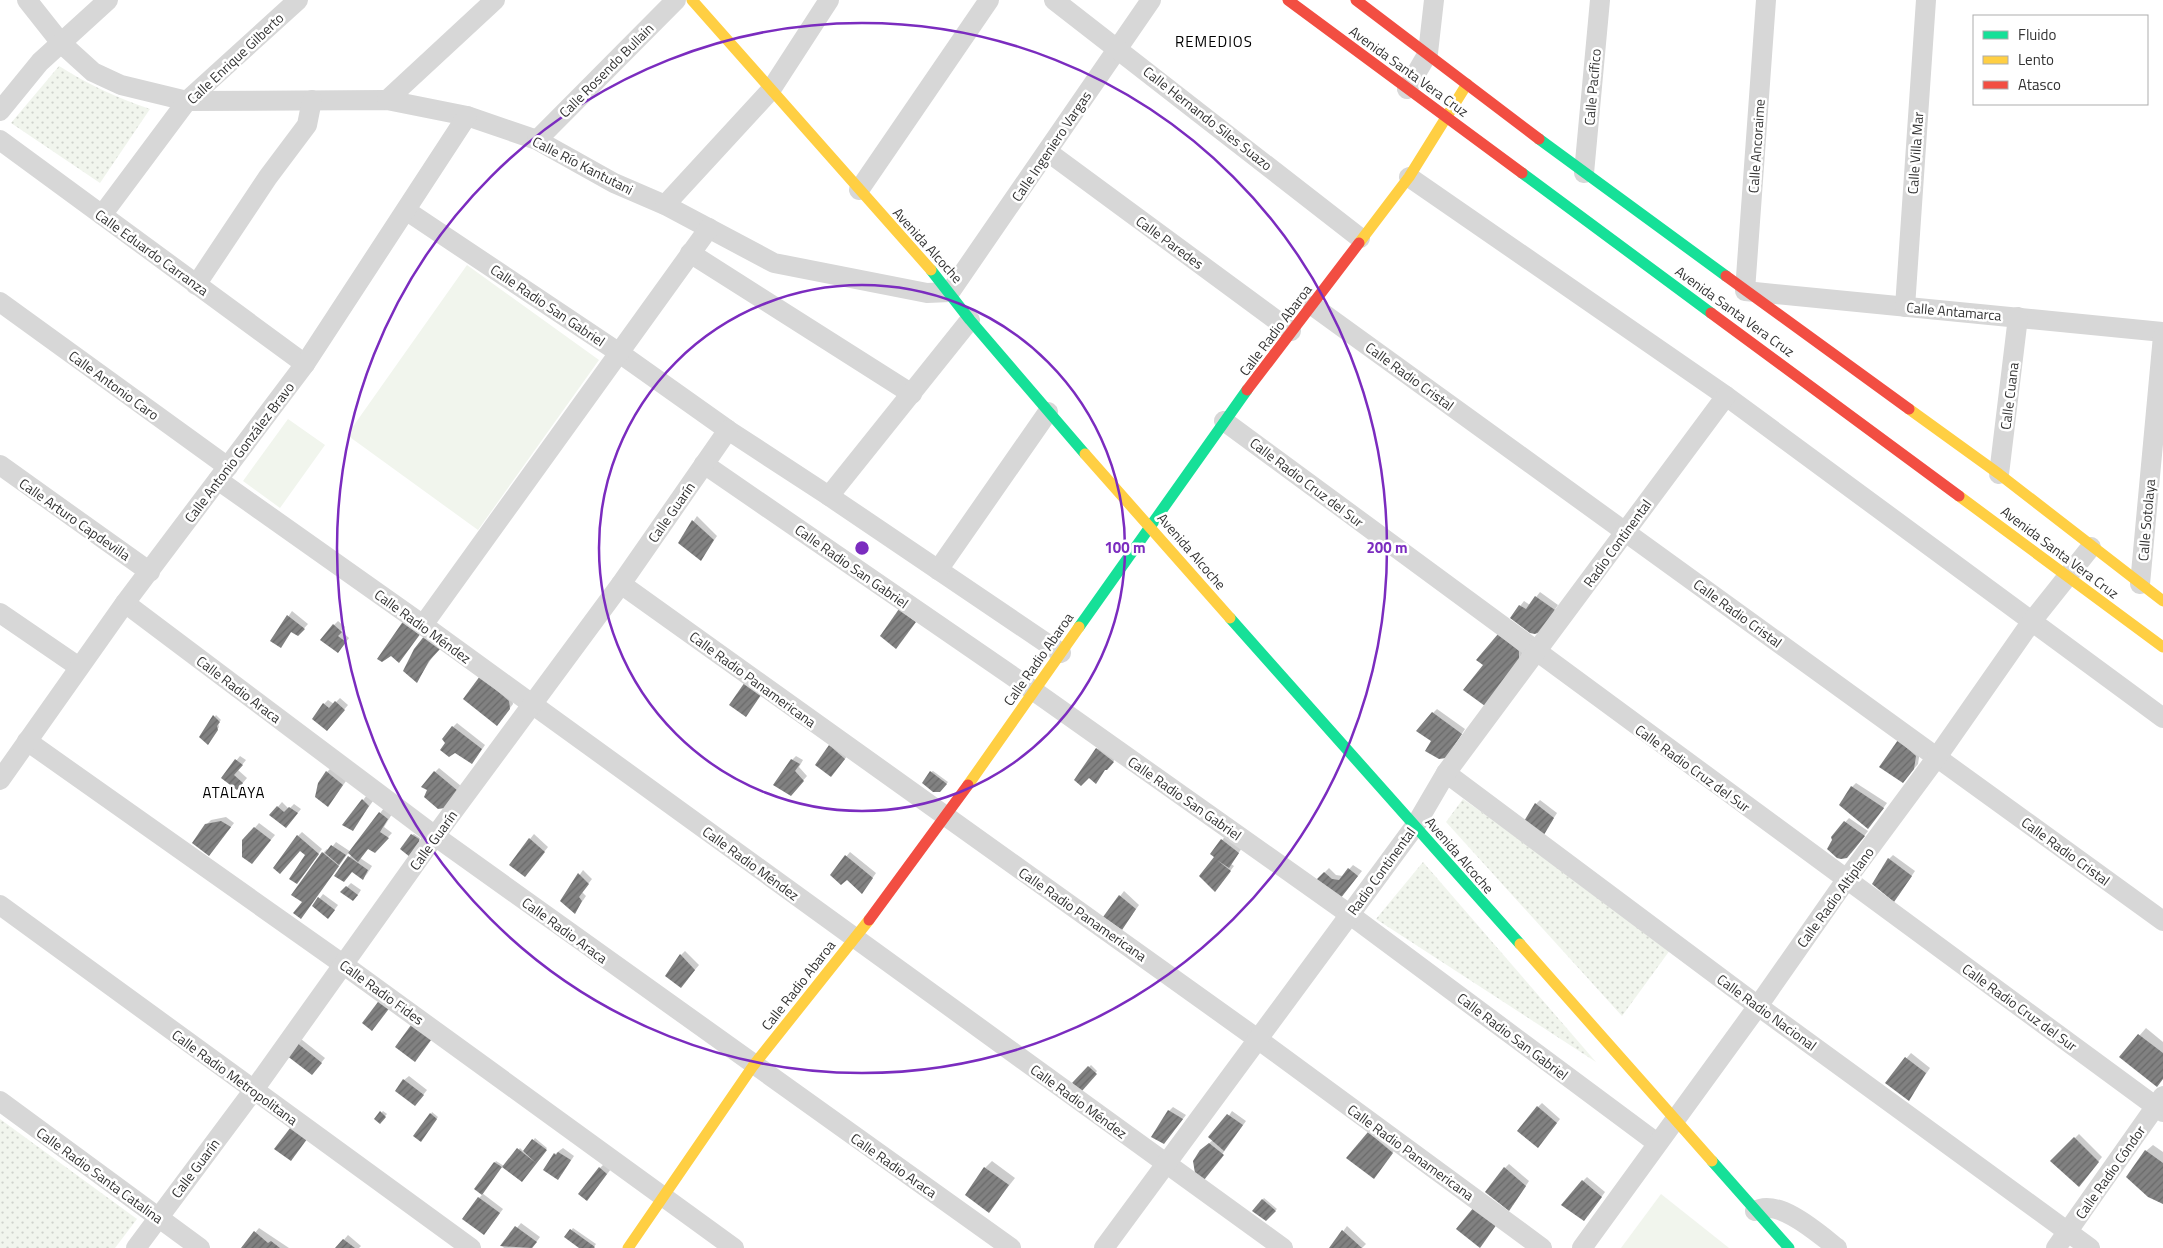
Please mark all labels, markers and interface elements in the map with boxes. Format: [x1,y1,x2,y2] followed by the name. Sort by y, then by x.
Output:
[182,7,288,109] street label: Calle Enrique Gilberto
[1973,15,2148,105] legend
[554,18,658,122] street label: Calle Rosendo Bullain
[1345,21,1473,121] street label: Avenida Santa Vera Cruz
[2018,23,2057,46] text: Fluido
[1175,30,1253,53] district label: REMEDIOS
[1578,48,1606,126] street label: Calle Pacífico
[2018,48,2054,71] text: Lento
[1139,61,1277,175] street label: Calle Hernando Siles Suazo
[2018,73,2061,96] text: Atasco
[1006,86,1096,206] street label: Calle Ingeniero Vargas
[1742,98,1770,194] street label: Calle Ancoraime
[1902,111,1928,195] street label: Calle Villa Mar
[529,131,637,199] street label: Calle Río Kantutani
[888,202,968,288] street label: Avenida Alcoche
[91,204,213,300] street label: Calle Eduardo Carranza
[1132,210,1208,274] street label: Calle Paredes
[486,259,610,351] street label: Calle Radio San Gabriel
[1671,261,1799,361] street label: Avenida Santa Vera Cruz
[1234,280,1316,380] street label: Calle Radio Abaroa
[1905,296,2003,326] street label: Calle Antamarca
[1361,337,1459,415] street label: Calle Radio Cristal
[64,345,164,425] street label: Calle Antonio Caro
[1994,361,2024,431] street label: Calle Cuana
[179,377,299,527] street label: Calle Antonio González Bravo
[1246,432,1368,532] street label: Calle Radio Cruz del Sur
[15,473,135,565] street label: Calle Arturo Capdevilla
[642,477,700,547] street label: Calle Guarín
[2132,478,2160,562] street label: Calle Sotolaya
[1578,495,1656,591] street label: Radio Continental
[1997,501,2123,603] street label: Avenida Santa Vera Cruz
[1153,508,1231,594] street label: Avenida Alcoche
[791,519,913,613] street label: Calle Radio San Gabriel
[1104,536,1146,559] text: 100 m
[1366,536,1408,559] text: 200 m
[853,539,871,557] centre of rings
[1689,574,1787,652] street label: Calle Radio Cristal
[370,584,476,668] street label: Calle Radio Méndez
[998,608,1078,710] street label: Calle Radio Abaroa
[685,626,821,732] street label: Calle Radio Panamericana
[192,650,286,728] street label: Calle Radio Araca
[1631,719,1755,817] street label: Calle Radio Cruz del Sur
[1124,751,1246,845] street label: Calle Radio San Gabriel
[202,781,266,804] district label: ATALAYA
[404,806,462,874] street label: Calle Guarín
[1421,812,1499,898] street label: Avenida Alcoche
[2017,812,2115,890] street label: Calle Radio Cristal
[698,821,804,905] street label: Calle Radio Méndez
[1342,823,1420,919] street label: Radio Continental
[1791,842,1879,952] street label: Calle Radio Altiplano
[1015,862,1151,966] street label: Calle Radio Panamericana
[518,892,612,968] street label: Calle Radio Araca
[756,935,840,1035] street label: Calle Radio Abaroa
[336,954,428,1030] street label: Calle Radio Fides
[1958,958,2082,1056] street label: Calle Radio Cruz del Sur
[1713,969,1821,1055] street label: Calle Radio Nacional
[1453,987,1573,1085] street label: Calle Radio San Gabriel
[168,1024,302,1130] street label: Calle Radio Metropolitana
[1026,1059,1132,1143] street label: Calle Radio Méndez
[1343,1099,1479,1205] street label: Calle Radio Panamericana
[2070,1121,2150,1223] street label: Calle Radio Cóndor
[32,1122,168,1228] street label: Calle Radio Santa Catalina
[847,1127,941,1203] street label: Calle Radio Araca
[166,1134,224,1202] street label: Calle Guarín

